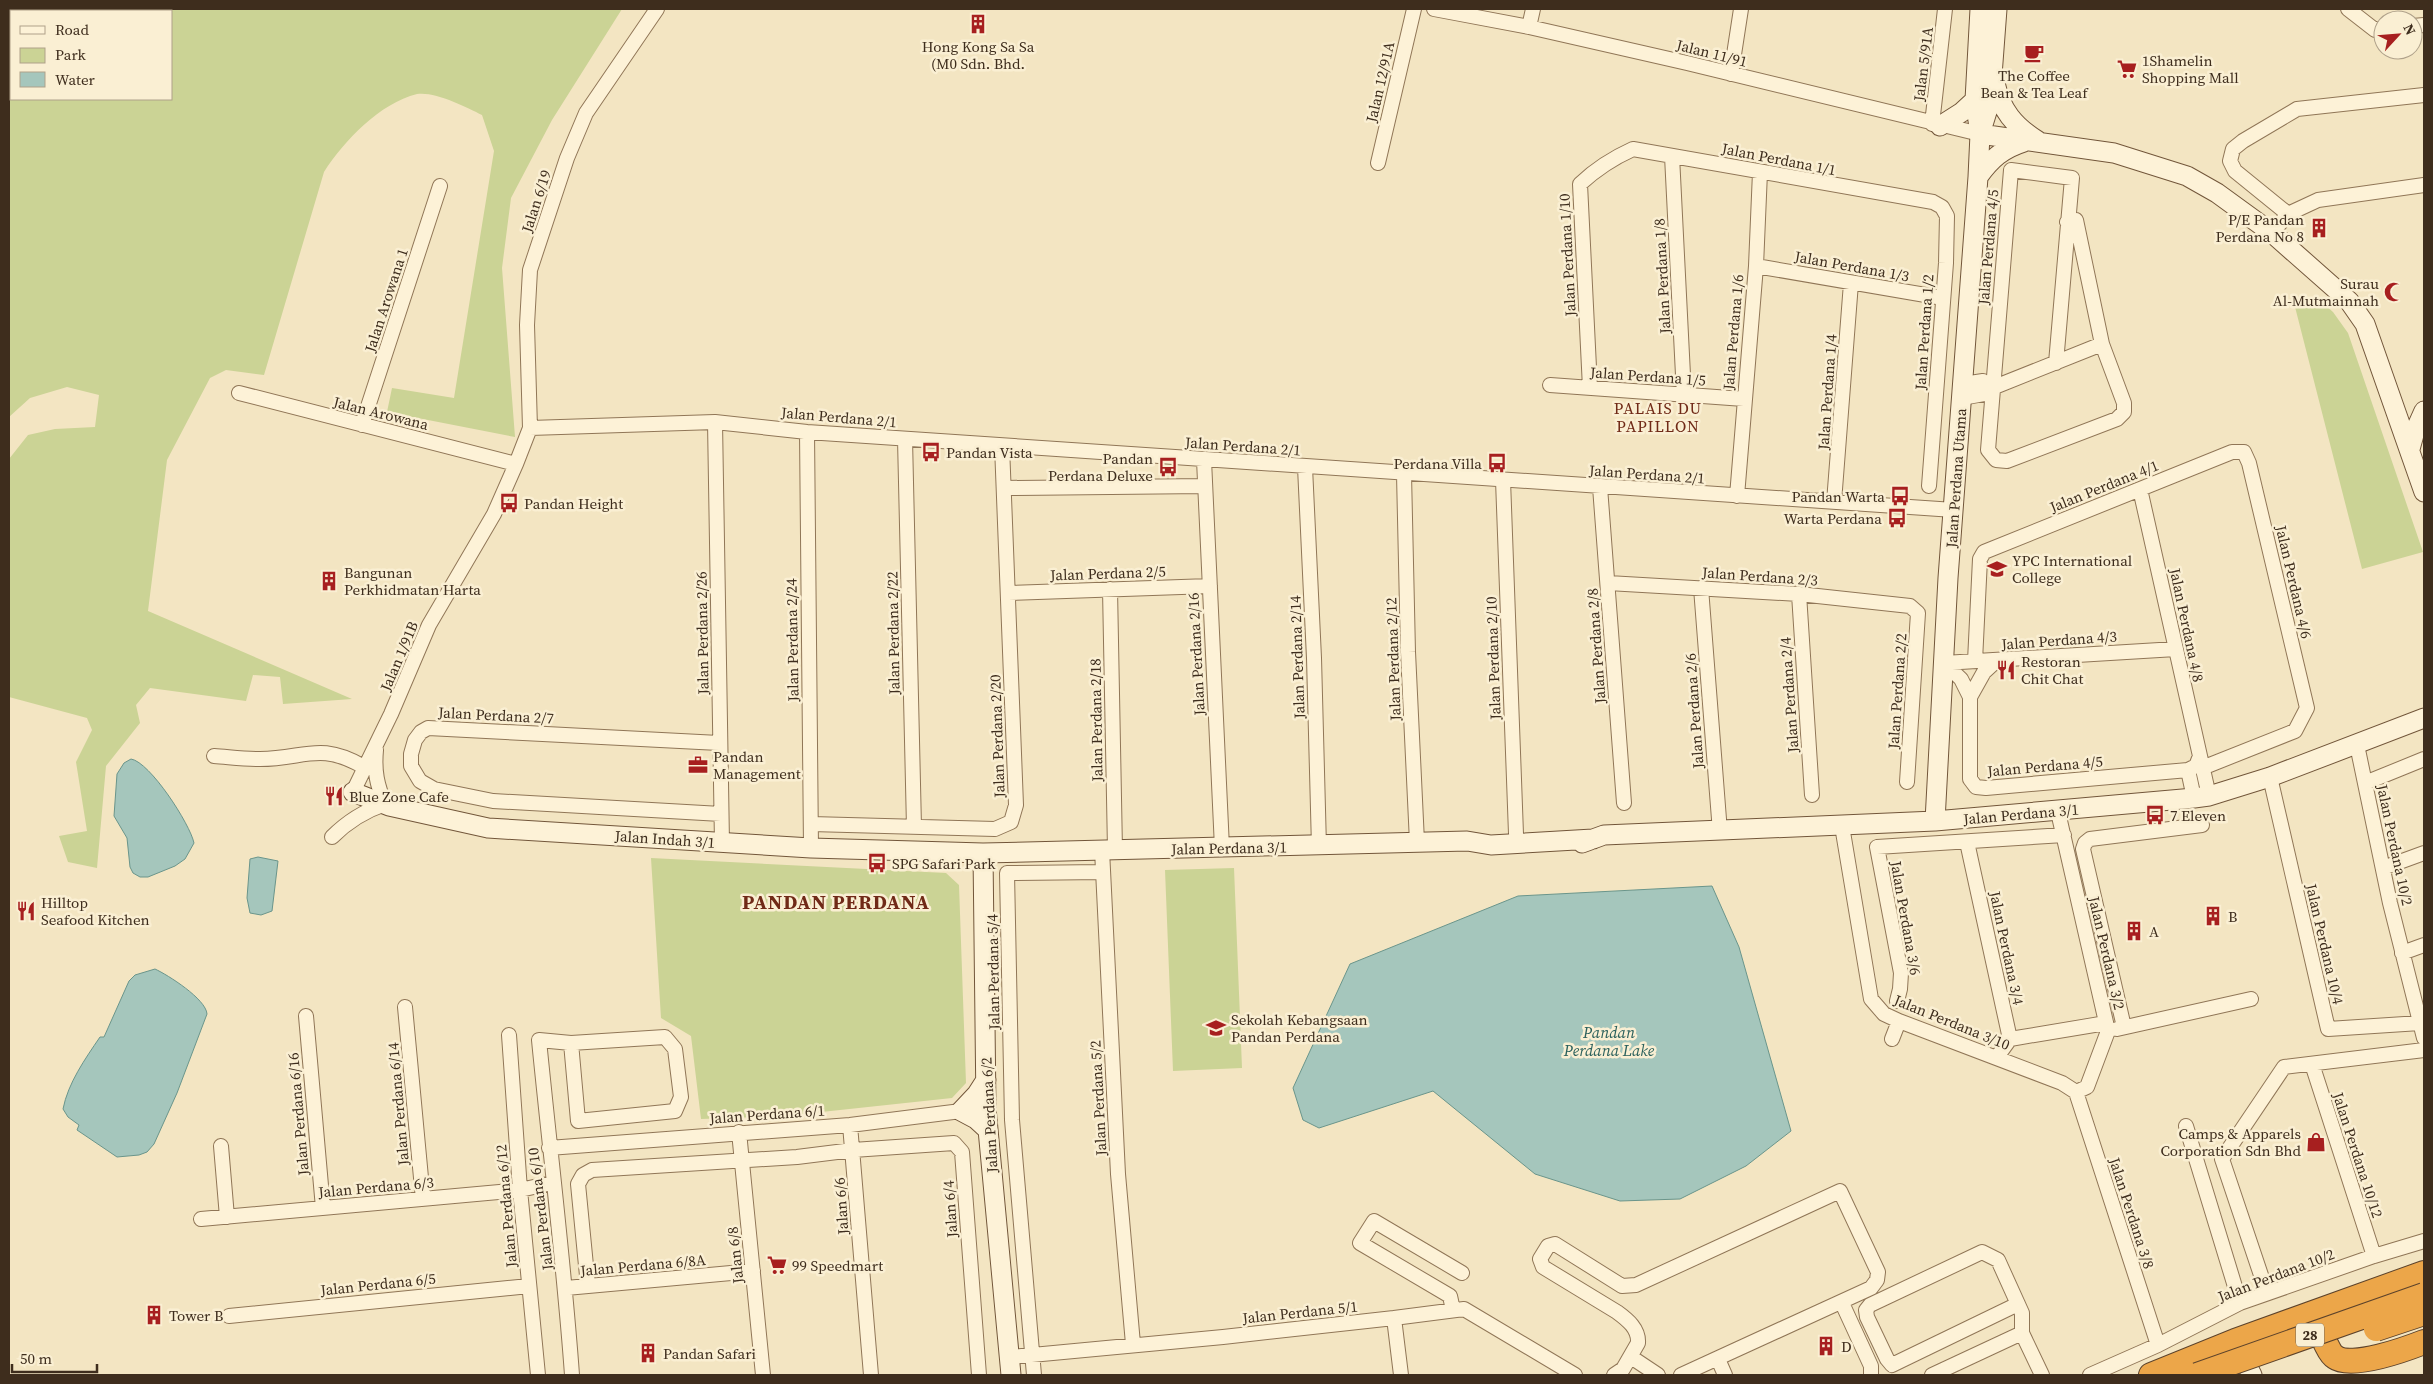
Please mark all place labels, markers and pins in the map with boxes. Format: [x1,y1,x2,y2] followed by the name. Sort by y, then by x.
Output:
[967,13,989,35] building icon: Hong Kong Sa Sa (M0 Sdn. Bhd.
[922,36,1035,74] place label: Hong Kong Sa Sa (M0 Sdn. Bhd.
[2023,42,2045,64] cafe icon: The Coffee Bean & Tea Leaf
[2142,50,2239,88] place label: 1Shamelin Shopping Mall
[2116,58,2138,80] supermarket icon: 1Shamelin Shopping Mall
[1980,65,2089,103] place label: The Coffee Bean & Tea Leaf
[2215,209,2304,247] place label: P/E Pandan Perdana No 8
[2308,217,2330,239] building icon: P/E Pandan Perdana No 8
[2273,273,2379,311] place label: Surau Al-Mutmainnah
[2383,281,2405,303] mosque icon: Surau Al-Mutmainnah
[920,441,942,463] bus stop icon: Pandan Vista
[946,442,1033,463] place label: Pandan Vista
[1048,448,1153,486] place label: Pandan Perdana Deluxe
[1486,452,1508,474] bus stop icon: Perdana Villa
[1393,453,1482,474] place label: Perdana Villa
[1157,456,1179,478] bus stop icon: Pandan Perdana Deluxe
[1889,485,1911,507] bus stop icon: Pandan Warta
[1791,486,1885,507] place label: Pandan Warta
[498,492,520,514] bus stop icon: Pandan Height
[524,493,623,514] place label: Pandan Height
[1886,507,1908,529] bus stop icon: Warta Perdana
[1783,508,1882,529] place label: Warta Perdana
[2012,550,2133,588] place label: YPC International College
[1986,558,2008,580] school or university icon: YPC International College
[344,562,481,600] place label: Bangunan Perkhidmatan Harta
[318,570,340,592] building icon: Bangunan Perkhidmatan Harta
[2021,651,2083,689] place label: Restoran Chit Chat
[1995,659,2017,681] restaurant icon: Restoran Chit Chat
[713,746,801,784] place label: Pandan Management
[687,754,709,776] office icon: Pandan Management
[323,785,345,807] restaurant icon: Blue Zone Cafe
[349,786,449,807] place label: Blue Zone Cafe
[2144,804,2166,826] bus stop icon: 7 Eleven
[2170,805,2226,826] place label: 7 Eleven
[866,852,888,874] bus stop icon: SPG Safari Park
[892,853,996,874] place label: SPG Safari Park
[41,892,150,930] place label: Hilltop Seafood Kitchen
[15,900,37,922] restaurant icon: Hilltop Seafood Kitchen
[2202,905,2224,927] building icon: B
[2228,906,2237,927] place label: B
[2123,920,2145,942] building icon: A
[2149,921,2159,942] place label: A
[1231,1009,1368,1047] place label: Sekolah Kebangsaan Pandan Perdana
[1205,1017,1227,1039] school or university icon: Sekolah Kebangsaan Pandan Perdana
[2160,1123,2301,1161] place label: Camps & Apparels Corporation Sdn Bhd
[2305,1131,2327,1153] shop icon: Camps & Apparels Corporation Sdn Bhd
[766,1254,788,1276] supermarket icon: 99 Speedmart
[792,1255,883,1276] place label: 99 Speedmart
[143,1304,165,1326] building icon: Tower B
[169,1305,223,1326] place label: Tower B
[1815,1335,1837,1357] building icon: D
[1841,1336,1852,1357] place label: D
[637,1342,659,1364] building icon: Pandan Safari
[663,1343,756,1364] place label: Pandan Safari

